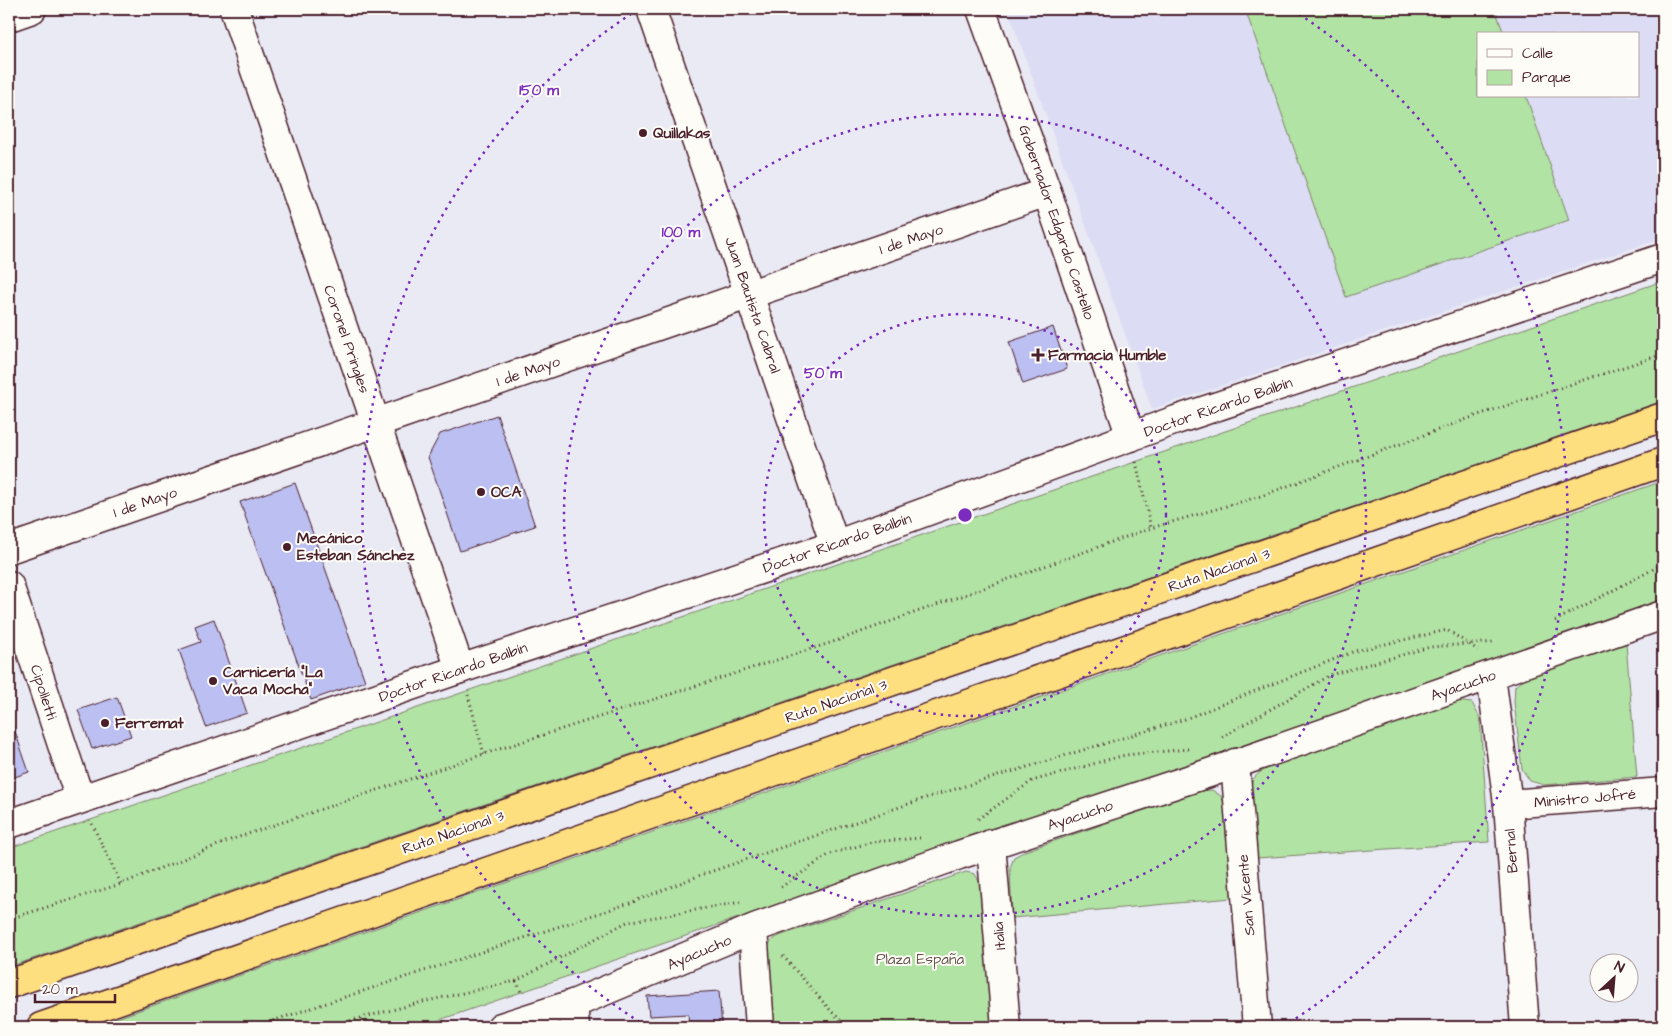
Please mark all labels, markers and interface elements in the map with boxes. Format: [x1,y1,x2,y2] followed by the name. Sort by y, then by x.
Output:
[1477,32,1640,98] legend
[1522,43,1553,64] text: Calle
[1522,67,1571,88] text: Parque
[519,80,559,101] text: 150 m
[1012,122,1100,323] street label: Gobernador Edgardo Castello
[653,123,711,144] place label: Quillakas
[637,127,649,139] marker: Quillakas
[876,219,947,261] street label: 1 de Mayo
[662,222,701,243] text: 100 m
[719,234,786,376] street label: Juan Bautista Cabral
[317,282,375,397] street label: Coronel Pringles
[1048,345,1166,366] place label: Farmacia Humble
[1032,349,1044,361] marker: Farmacia Humble
[493,351,564,393] street label: 1 de Mayo
[804,363,842,384] text: 50 m
[1141,372,1296,443] street label: Doctor Ricardo Balbín
[110,482,181,524] street label: 1 de Mayo
[491,482,522,503] place label: OCA
[475,486,487,498] marker: OCA
[956,506,974,524] centre of rings
[760,508,915,579] street label: Doctor Ricardo Balbín
[297,528,415,566] place label: Mecánico Esteban Sánchez
[281,541,293,553] marker: Mecánico Esteban Sánchez
[1165,543,1273,598] street label: Ruta Nacional 3
[376,637,531,708] street label: Doctor Ricardo Balbín
[25,662,63,723] street label: Cipolletti
[222,662,323,700] place label: Carnicería "La Vaca Mocha"
[1428,664,1500,707] street label: Ayacucho
[782,674,890,729] street label: Ruta Nacional 3
[207,675,219,687] marker: Carnicería "La Vaca Mocha"
[115,713,184,734] place label: Ferremat
[99,717,111,729] marker: Ferremat
[1533,784,1637,813] street label: Ministro Jofré
[1045,795,1117,837] street label: Ayacucho
[399,805,507,860] street label: Ruta Nacional 3
[1499,828,1524,874] street label: Bernal
[1232,853,1261,937] street label: San Vicente
[988,921,1011,951] street label: Italia
[664,929,735,976] street label: Ayacucho
[876,949,964,970] park label: Plaza España
[1590,954,1640,1004] north arrow
[1611,956,1628,978] text: N
[35,971,115,1003] scale bar
[42,979,78,1000] text: 20 m

